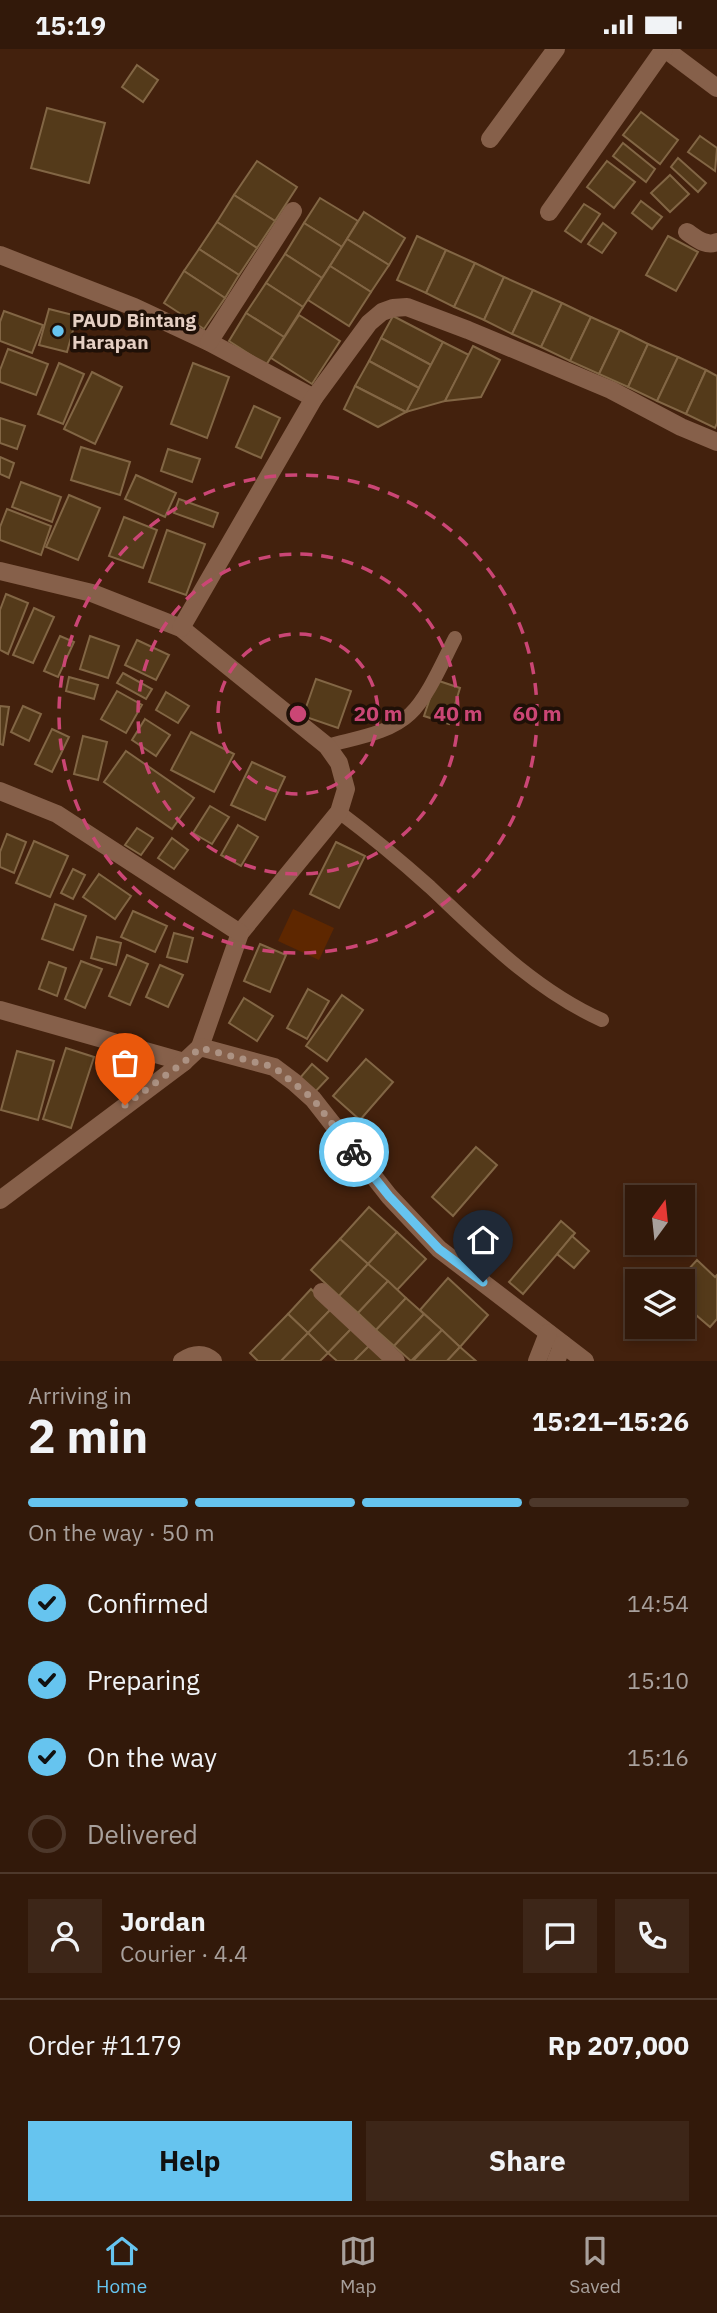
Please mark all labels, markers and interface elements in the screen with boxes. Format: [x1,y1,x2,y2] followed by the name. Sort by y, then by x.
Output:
[35,8,106,42] text: 15:19
[72,308,196,354] place label: PAUD Bintang Harapan
[50,323,66,339] marker: PAUD Bintang Harapan
[354,699,402,727] text: 20 m
[434,699,482,727] text: 40 m
[513,699,561,727] text: 60 m
[286,702,310,726] centre of rings
[95,1033,155,1105] pin
[106,1044,144,1082] icon: bag
[319,1117,389,1187] courier
[335,1133,373,1171] icon: bike
[625,1185,695,1255] north arrow
[625,1185,695,1339] map controls
[453,1210,513,1282] pin
[464,1221,502,1259] icon: home
[625,1269,695,1339] button: layers
[28,1380,132,1410] text: Arriving in
[532,1404,689,1438] text: 15:21–15:26
[28,1406,148,1466] text: 2 min
[28,1517,215,1547] text: On the way · 50 m
[28,1584,66,1622] icon: check
[87,1586,209,1620] text: Confirmed
[627,1588,689,1618] text: 14:54
[28,1661,66,1699] icon: check
[87,1663,200,1697] text: Preparing
[627,1665,689,1695] text: 15:10
[28,1738,66,1776] icon: check
[87,1740,217,1774] text: On the way
[627,1742,689,1772] text: 15:16
[87,1817,198,1851] text: Delivered
[28,1899,102,1973] button: person
[523,1899,597,1973] button: chat
[615,1899,689,1973] button: phone
[120,1904,206,1938] text: Jordan
[120,1938,248,1968] text: Courier · 4.4
[28,2028,182,2062] text: Order #1179
[548,2028,689,2062] text: Rp 207,000
[28,2121,352,2201] button: Help
[366,2121,689,2201] button: Share
[96,2232,147,2298] tab: Home
[339,2232,377,2298] tab: Map
[569,2232,621,2298] tab: Saved

